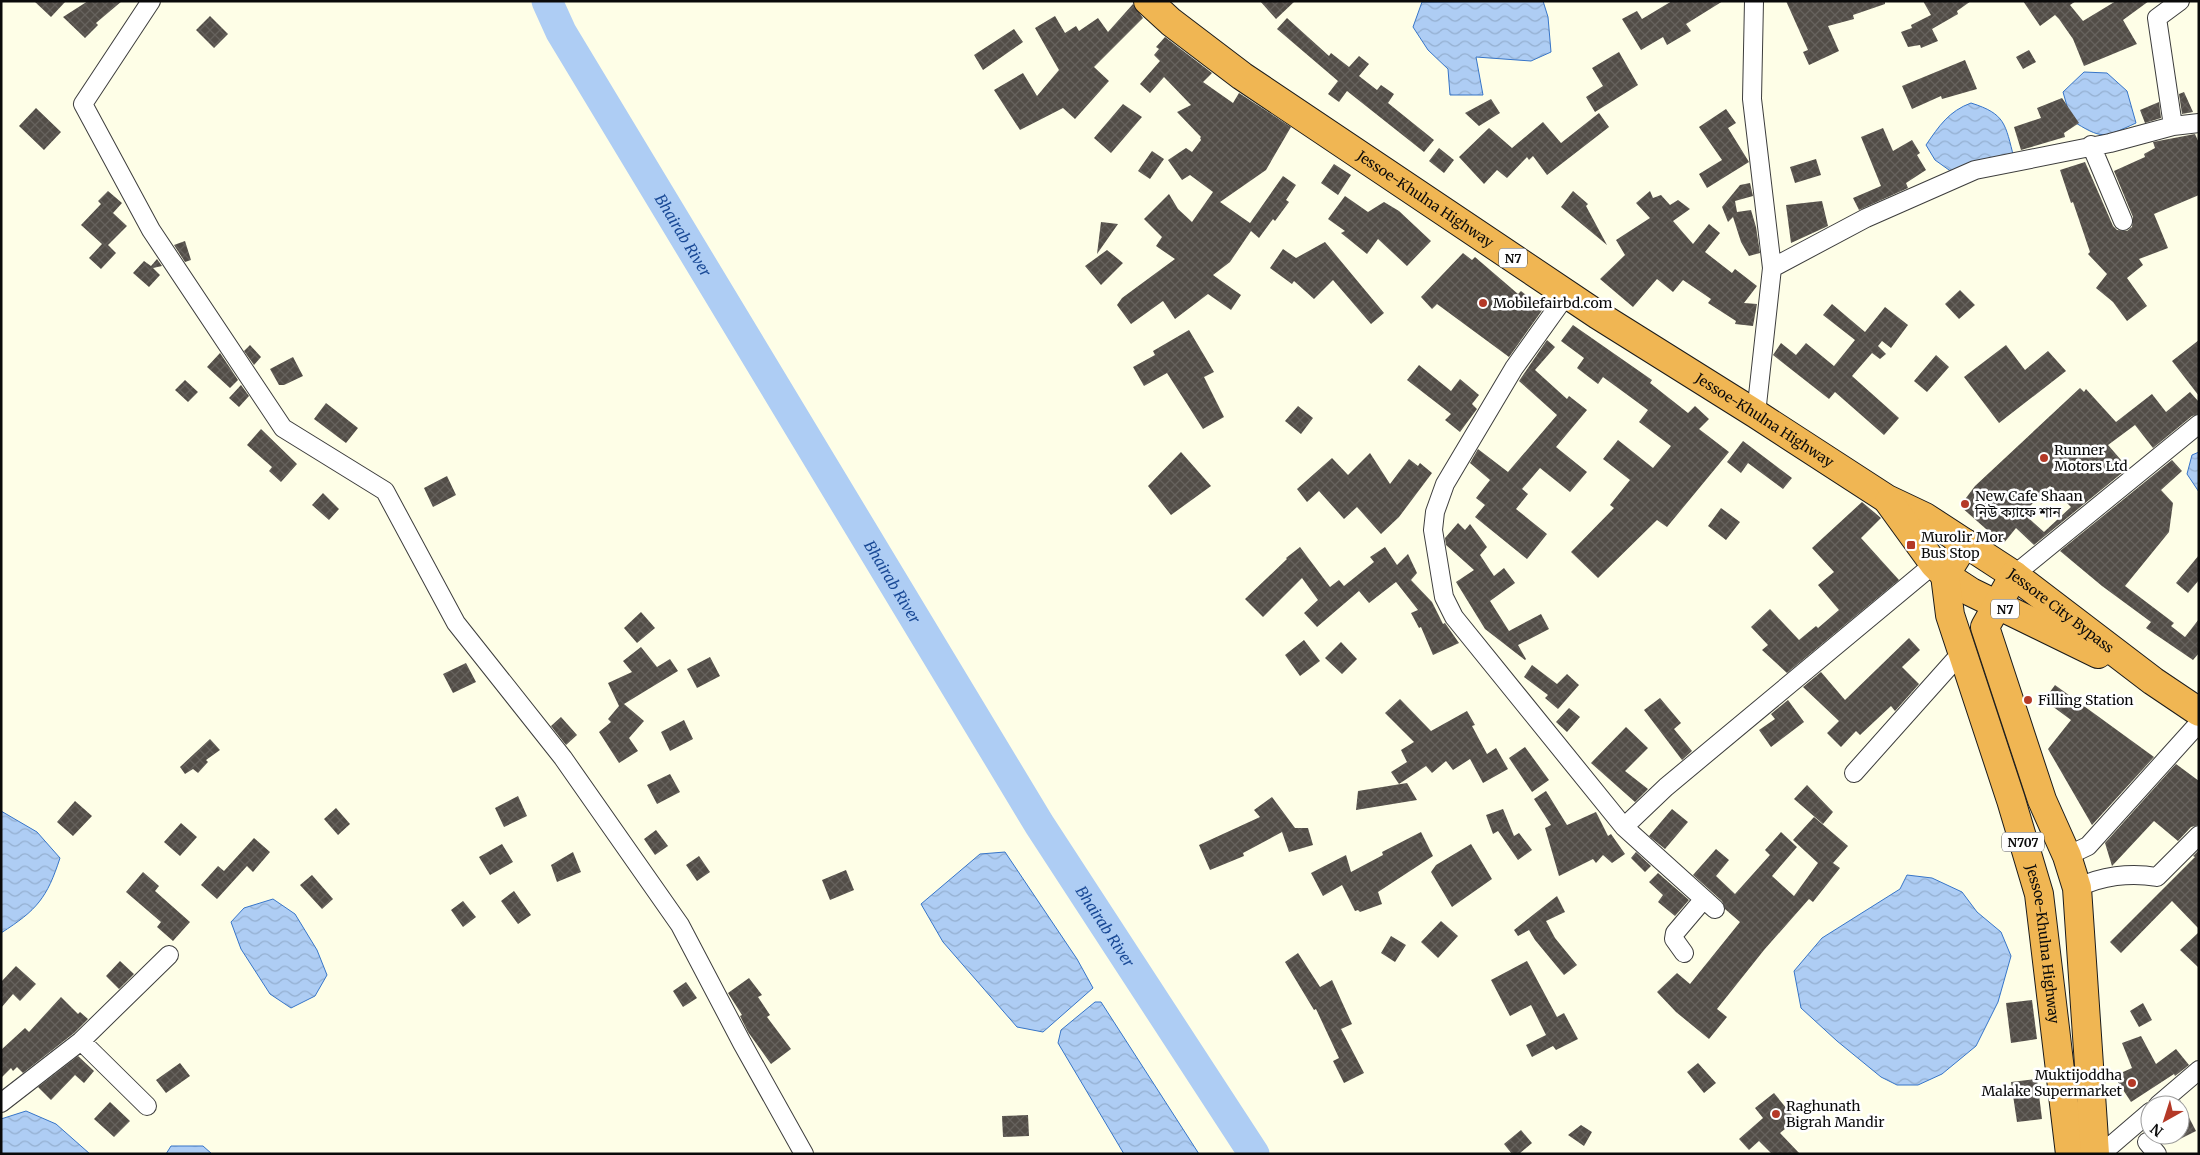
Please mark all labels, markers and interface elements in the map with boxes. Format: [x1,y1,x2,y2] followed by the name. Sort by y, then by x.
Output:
[1353,146,1498,252] street label: Jessoe-Khulna Highway
[651,190,716,280] water label: Bhairab River
[1499,248,1527,268] road number: N7
[1493,294,1613,312] place label: Mobilefairbd.com
[1477,297,1489,309] marker: Mobilefairbd.com
[1691,369,1838,471] street label: Jessoe-Khulna Highway
[2054,441,2128,475] place label: Runner Motors Ltd
[2038,452,2050,464] marker: Runner Motors Ltd
[1974,487,2083,521] place label: New Cafe Shaan নিউ ক্যাফে শান
[1959,498,1971,510] marker: New Cafe Shaan নিউ ক্যাফে শান
[1921,528,2004,562] place label: Murolir Mor Bus Stop
[861,537,925,627] water label: Bhairab River
[1905,539,1917,551] marker: Murolir Mor Bus Stop
[2004,564,2118,657] street label: Jessore City Bypass
[1991,600,2019,618] road number: N7
[2038,691,2134,709] place label: Filling Station
[2022,694,2034,706] marker: Filling Station
[2002,832,2044,852] road number: N707
[2021,861,2063,1025] street label: Jessoe-Khulna Highway
[1072,882,1139,971] water label: Bhairab River
[1982,1066,2123,1100] place label: Muktijoddha Malake Supermarket
[2126,1077,2138,1089] marker: Muktijoddha Malake Supermarket
[2140,1095,2190,1145] north arrow
[1786,1097,1884,1131] place label: Raghunath Bigrah Mandir
[1770,1108,1782,1120] marker: Raghunath Bigrah Mandir
[2147,1120,2167,1141] text: N

